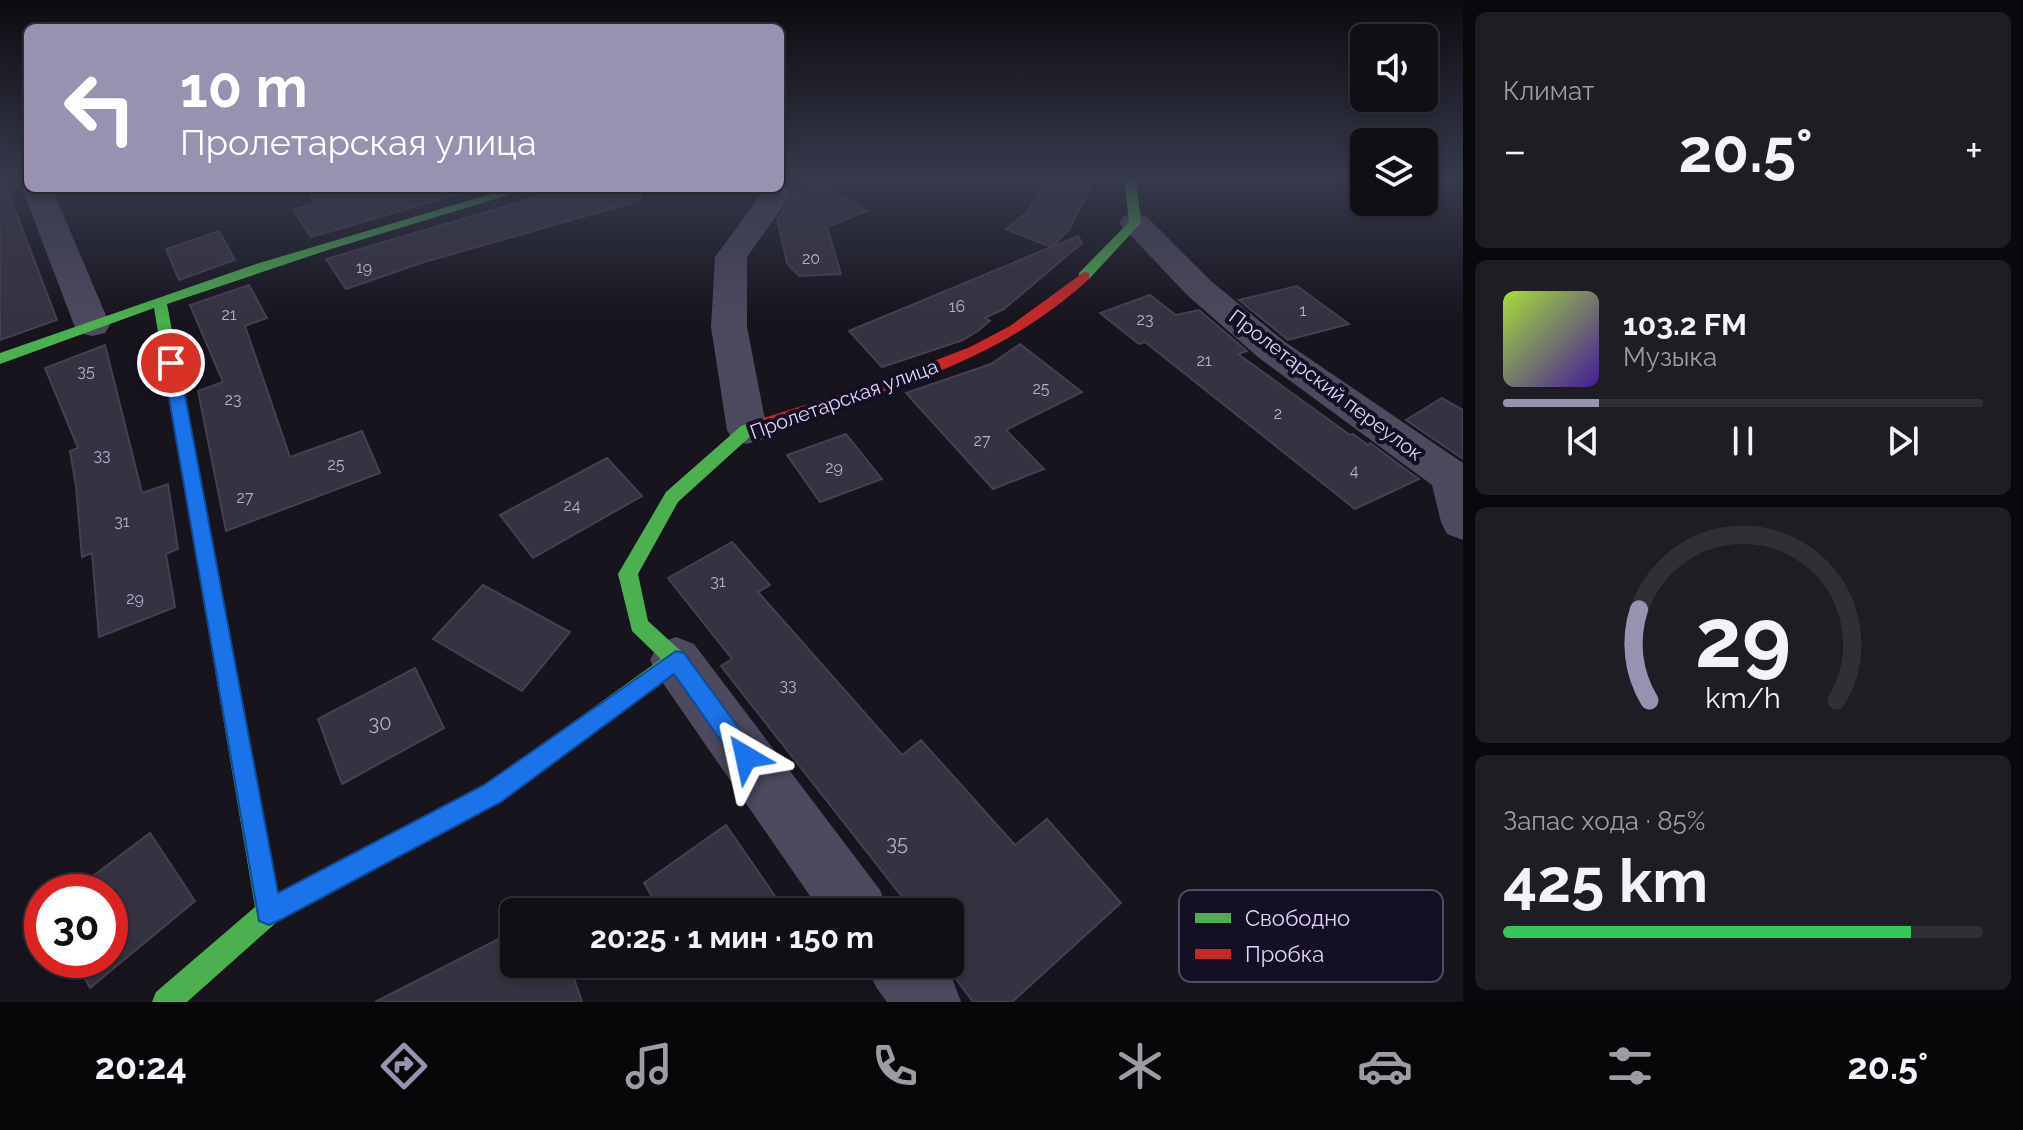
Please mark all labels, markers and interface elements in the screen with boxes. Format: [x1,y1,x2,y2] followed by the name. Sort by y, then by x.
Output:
[1350,24,1438,216] map controls
[1350,24,1438,112] button: sound
[180,54,308,120] text: 10 m
[48,56,152,160] icon: left
[1503,76,1594,106] text: Климат
[1678,116,1813,186] text: 20.5°
[180,121,537,163] text: Пролетарская улица
[1503,125,1527,176] text: −
[1965,125,1983,176] text: +
[1350,128,1438,216] button: layers
[802,249,820,268] house number: 20
[356,258,372,277] house number: 19
[949,297,965,316] house number: 16
[1300,301,1307,320] house number: 1
[1225,304,1427,466] street label: Пролетарский переулок
[221,305,237,324] house number: 21
[1623,307,1747,342] text: 103.2 FM
[1137,310,1153,329] house number: 23
[137,329,205,397] pin
[149,341,193,385] icon: arrive
[1623,342,1717,372] text: Музыка
[1196,351,1212,370] house number: 21
[747,354,941,444] street label: Пролетарская улица
[77,362,95,381] house number: 35
[1032,379,1050,398] house number: 25
[225,390,241,409] house number: 23
[1274,404,1282,423] house number: 2
[1561,419,1605,463] icon: previous
[1721,419,1765,463] icon: pause
[1881,419,1925,463] icon: next
[974,431,991,450] house number: 27
[93,446,111,465] house number: 33
[327,455,345,474] house number: 25
[825,458,843,477] house number: 29
[1350,461,1359,480] house number: 4
[237,488,254,507] house number: 27
[563,496,581,515] house number: 24
[114,512,130,531] house number: 31
[710,572,726,591] house number: 31
[1695,588,1791,685] text: 29
[126,589,144,608] house number: 29
[779,676,797,695] house number: 33
[1705,681,1781,715] text: km/h
[369,711,391,735] house number: 30
[704,715,788,799] position arrow
[1503,806,1705,836] text: Запас хода · 85%
[886,831,908,855] house number: 35
[1503,846,1708,916] text: 425 km
[24,874,128,978] speed limit sign: 30
[1179,890,1443,982] legend
[1245,905,1350,931] text: Свободно
[590,920,874,955] text: 20:25 · 1 мин · 150 m
[1245,941,1324,967] text: Пробка
[376,1038,432,1094] icon: directions
[621,1038,677,1094] icon: music
[867,1038,923,1094] icon: phone
[1112,1038,1168,1094] icon: climate
[1357,1038,1413,1094] icon: car
[1602,1038,1658,1094] icon: filters
[95,1045,187,1087] text: 20:24
[1848,1045,1928,1087] text: 20.5°

